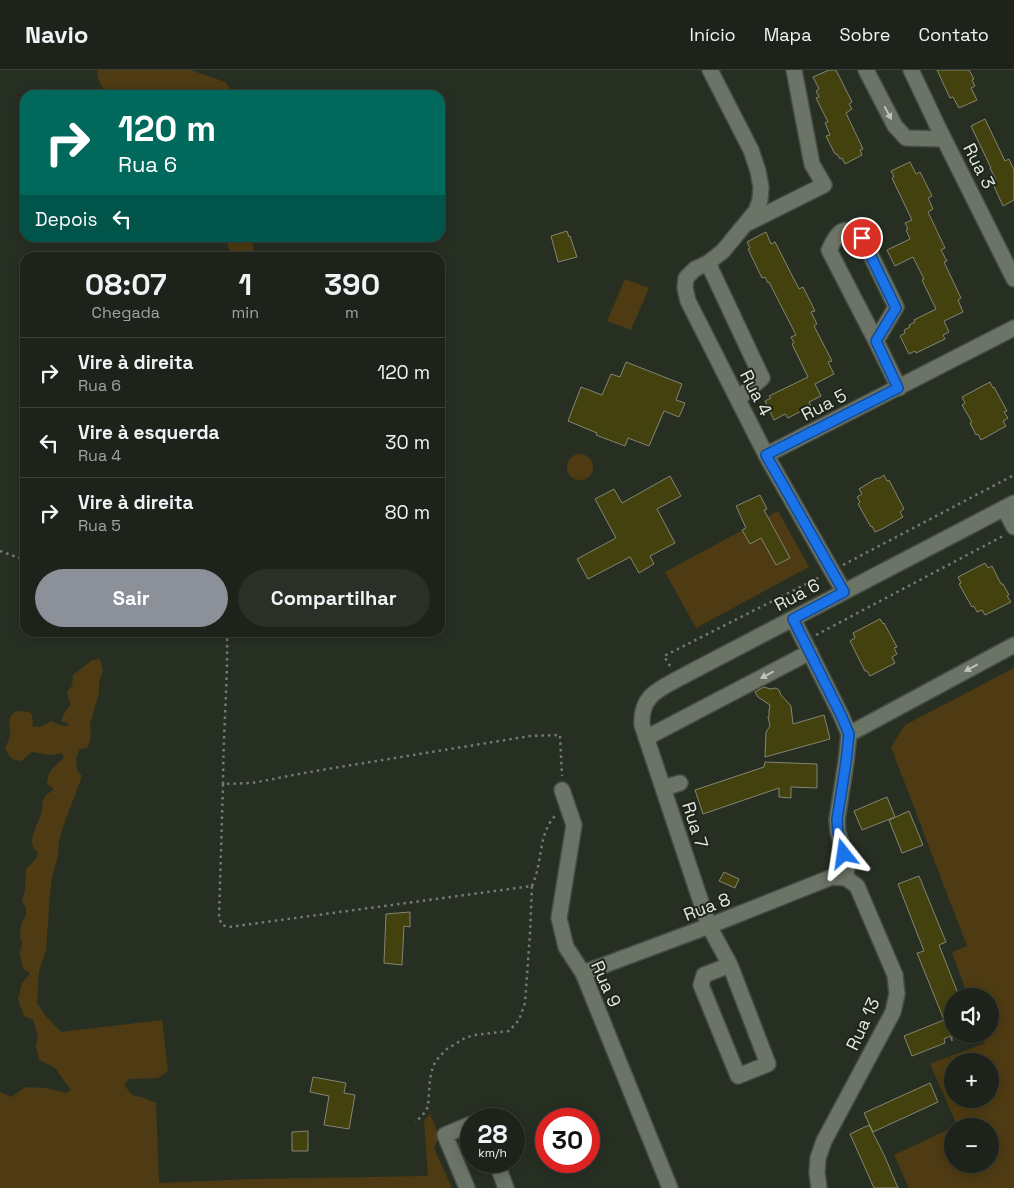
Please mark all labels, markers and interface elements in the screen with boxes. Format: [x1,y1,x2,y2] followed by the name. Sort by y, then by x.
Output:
[25,19,89,50] text: Navio
[690,23,736,46] text: Início
[764,23,812,46] text: Mapa
[840,23,890,46] text: Sobre
[918,23,989,46] text: Contato
[884,106,892,121] one-way arrow
[118,107,216,151] text: 120 m
[35,110,100,175] icon: right
[958,139,1001,192] street label: Rua 3
[118,150,177,178] text: Rua 6
[108,205,136,233] icon: left
[35,207,98,232] text: Depois
[841,217,883,259] pin
[848,224,876,252] icon: arrive
[85,265,167,304] text: 08:07
[239,265,252,304] text: 1
[324,265,380,304] text: 390
[92,302,160,323] text: Chegada
[232,302,259,323] text: min
[345,302,359,323] text: m
[78,350,194,375] text: Vire à direita
[35,359,63,387] icon: right
[377,360,430,385] text: 120 m
[735,366,778,420] street label: Rua 4
[78,375,121,396] text: Rua 6
[797,383,850,426] street label: Rua 5
[78,420,220,445] text: Vire à esquerda
[35,429,63,457] icon: left
[385,430,430,455] text: 30 m
[78,445,121,466] text: Rua 4
[78,490,194,515] text: Vire à direita
[35,499,63,527] icon: right
[385,500,430,525] text: 80 m
[78,515,121,536] text: Rua 5
[35,569,228,627] button: Sair
[238,569,430,627] button: Compartilhar
[770,573,824,616] street label: Rua 6
[964,664,978,672] one-way arrow
[760,671,774,679] one-way arrow
[677,799,714,851] street label: Rua 7
[817,827,869,879] position arrow
[680,887,734,926] street label: Rua 8
[586,957,627,1011] street label: Rua 9
[944,988,999,1173] map controls
[944,988,999,1043] button: sound
[840,994,885,1054] street label: Rua 13
[944,1053,999,1108] button: +
[535,1108,600,1173] speed limit sign: 30
[478,1118,507,1150] text: 28
[944,1118,999,1173] button: −
[478,1145,507,1161] text: km/h

